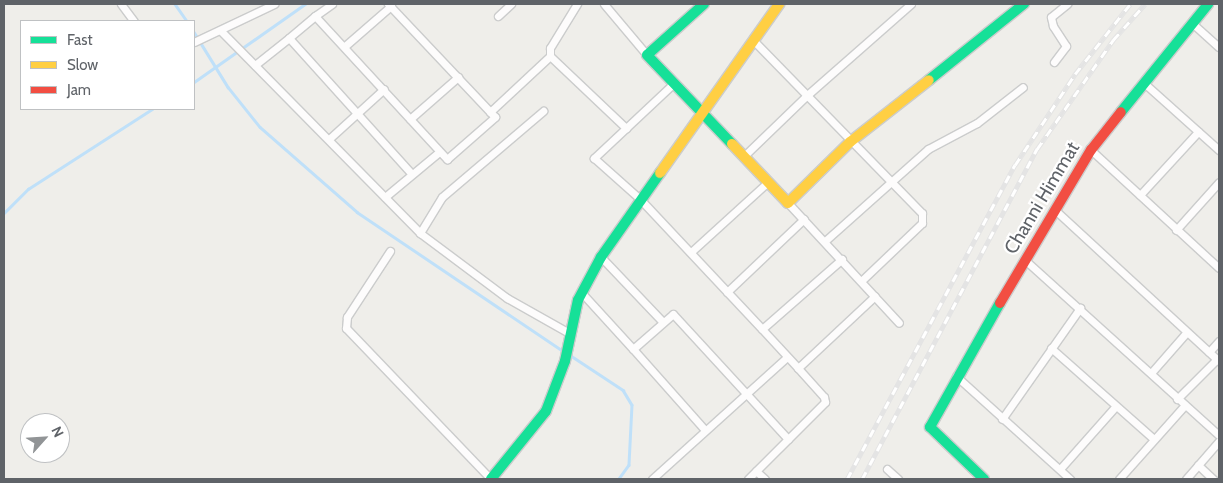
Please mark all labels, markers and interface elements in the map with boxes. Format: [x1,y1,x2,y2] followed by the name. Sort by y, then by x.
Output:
[20,20,195,110] legend
[67,31,92,49] text: Fast
[67,56,98,74] text: Slow
[67,81,91,99] text: Jam
[1000,138,1084,258] street label: Channi Himmat
[20,413,70,463] north arrow
[47,423,68,440] text: N

